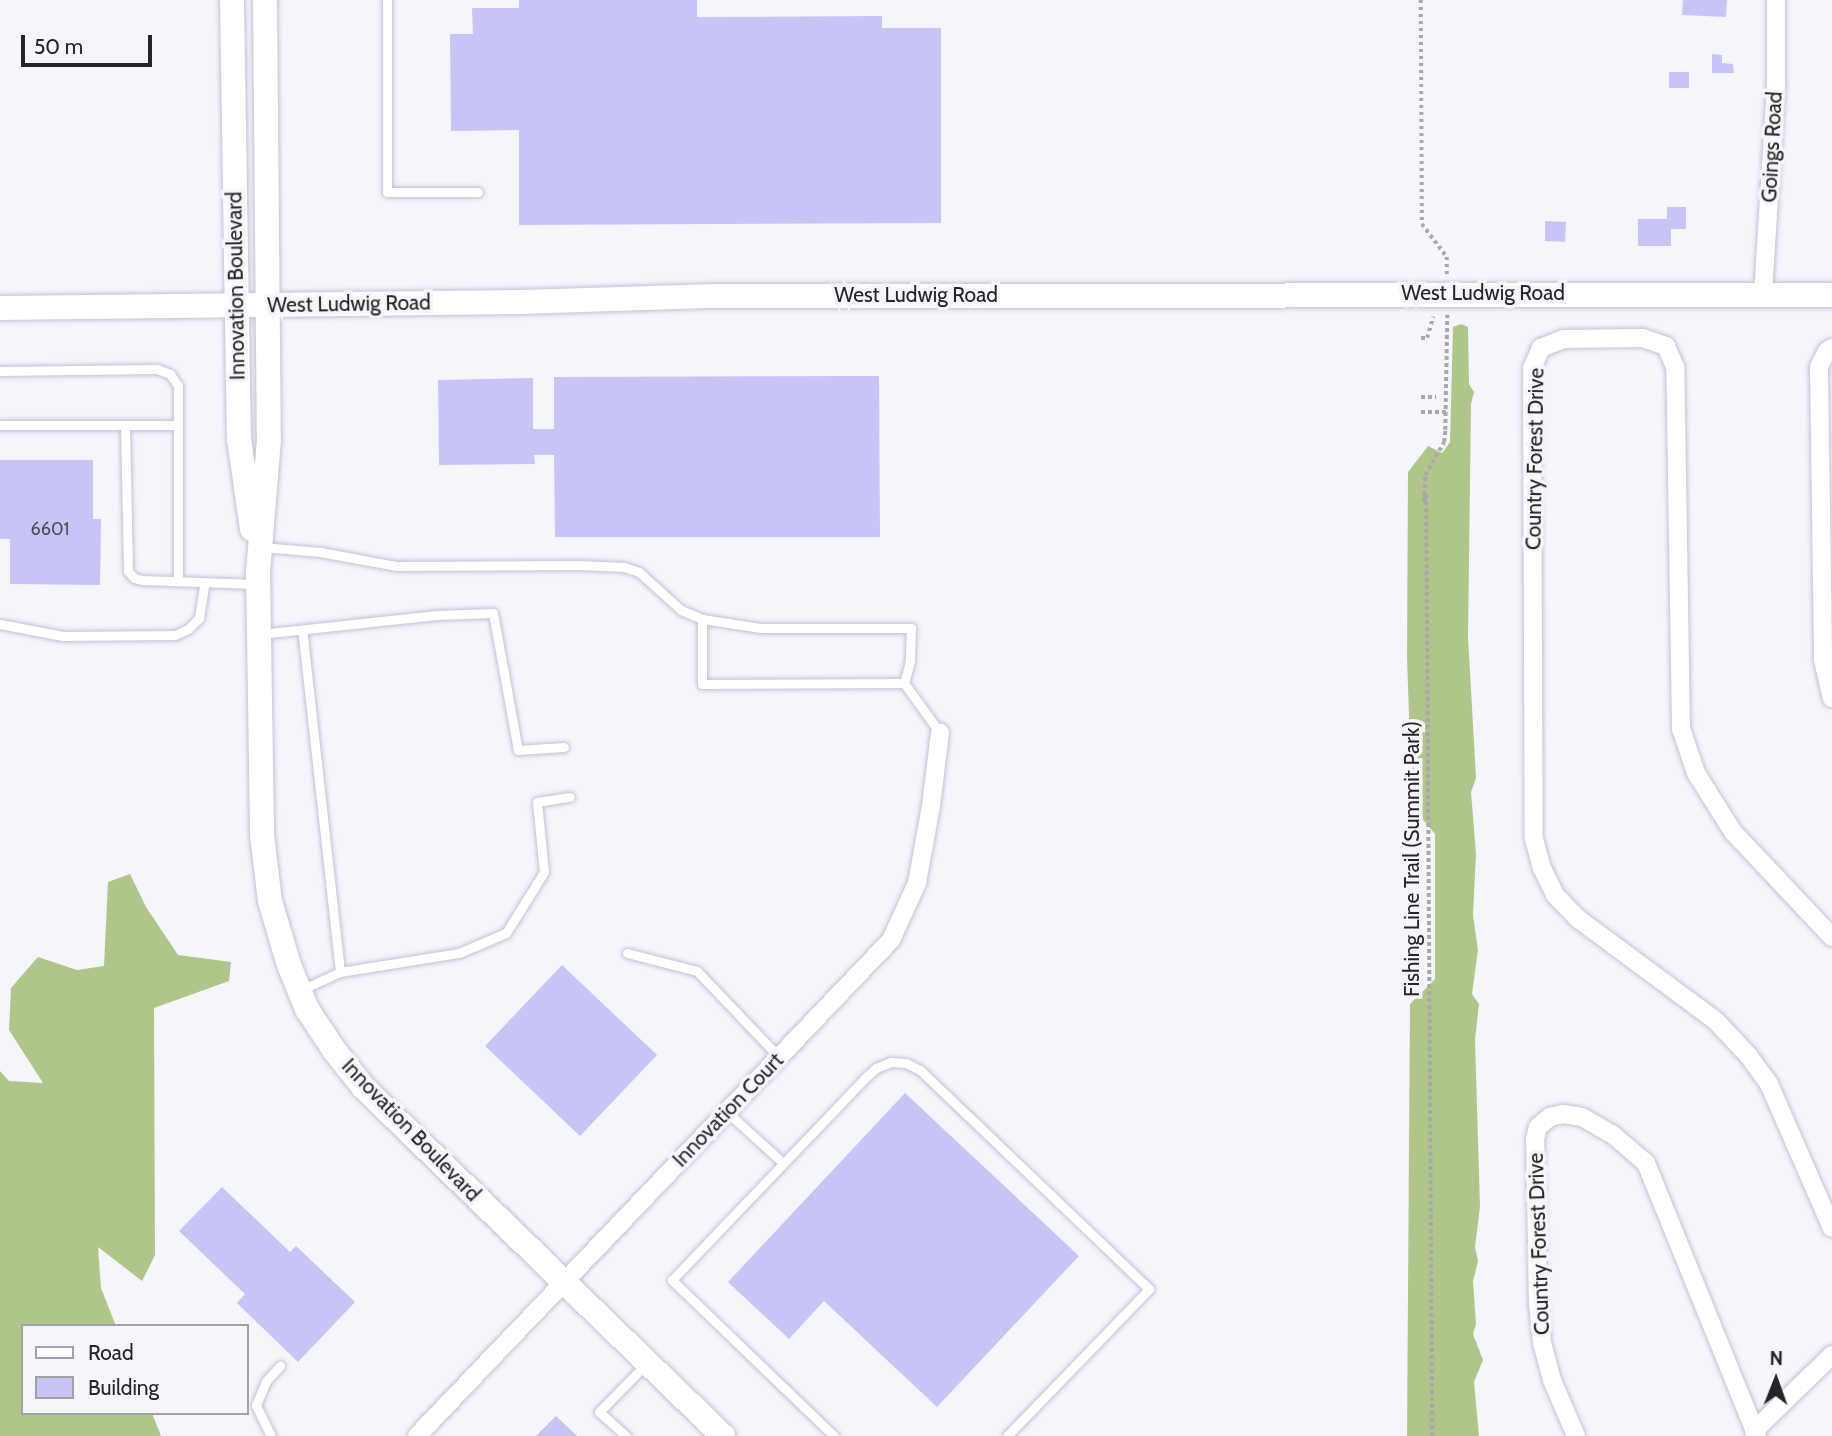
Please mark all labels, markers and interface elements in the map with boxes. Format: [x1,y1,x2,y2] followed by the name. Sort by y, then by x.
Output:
[24,21,156,65] scale bar
[34,34,83,59] text: 50 m
[1757,91,1787,203] street label: Goings Road
[222,192,250,380] street label: Innovation Boulevard
[1401,280,1565,306] street label: West Ludwig Road
[834,282,998,308] street label: West Ludwig Road
[267,290,431,318] street label: West Ludwig Road
[1521,368,1549,550] street label: Country Forest Drive
[31,518,69,540] house number: 6601
[1399,721,1425,997] street label: Fishing Line Trail (Summit Park)
[667,1048,789,1172] street label: Innovation Court
[336,1053,486,1207] street label: Innovation Boulevard
[1523,1153,1555,1335] street label: Country Forest Drive
[21,1324,248,1415] legend
[88,1340,134,1365] text: Road
[1741,1345,1811,1415] north arrow
[1769,1347,1783,1370] text: N
[88,1375,159,1400] text: Building

